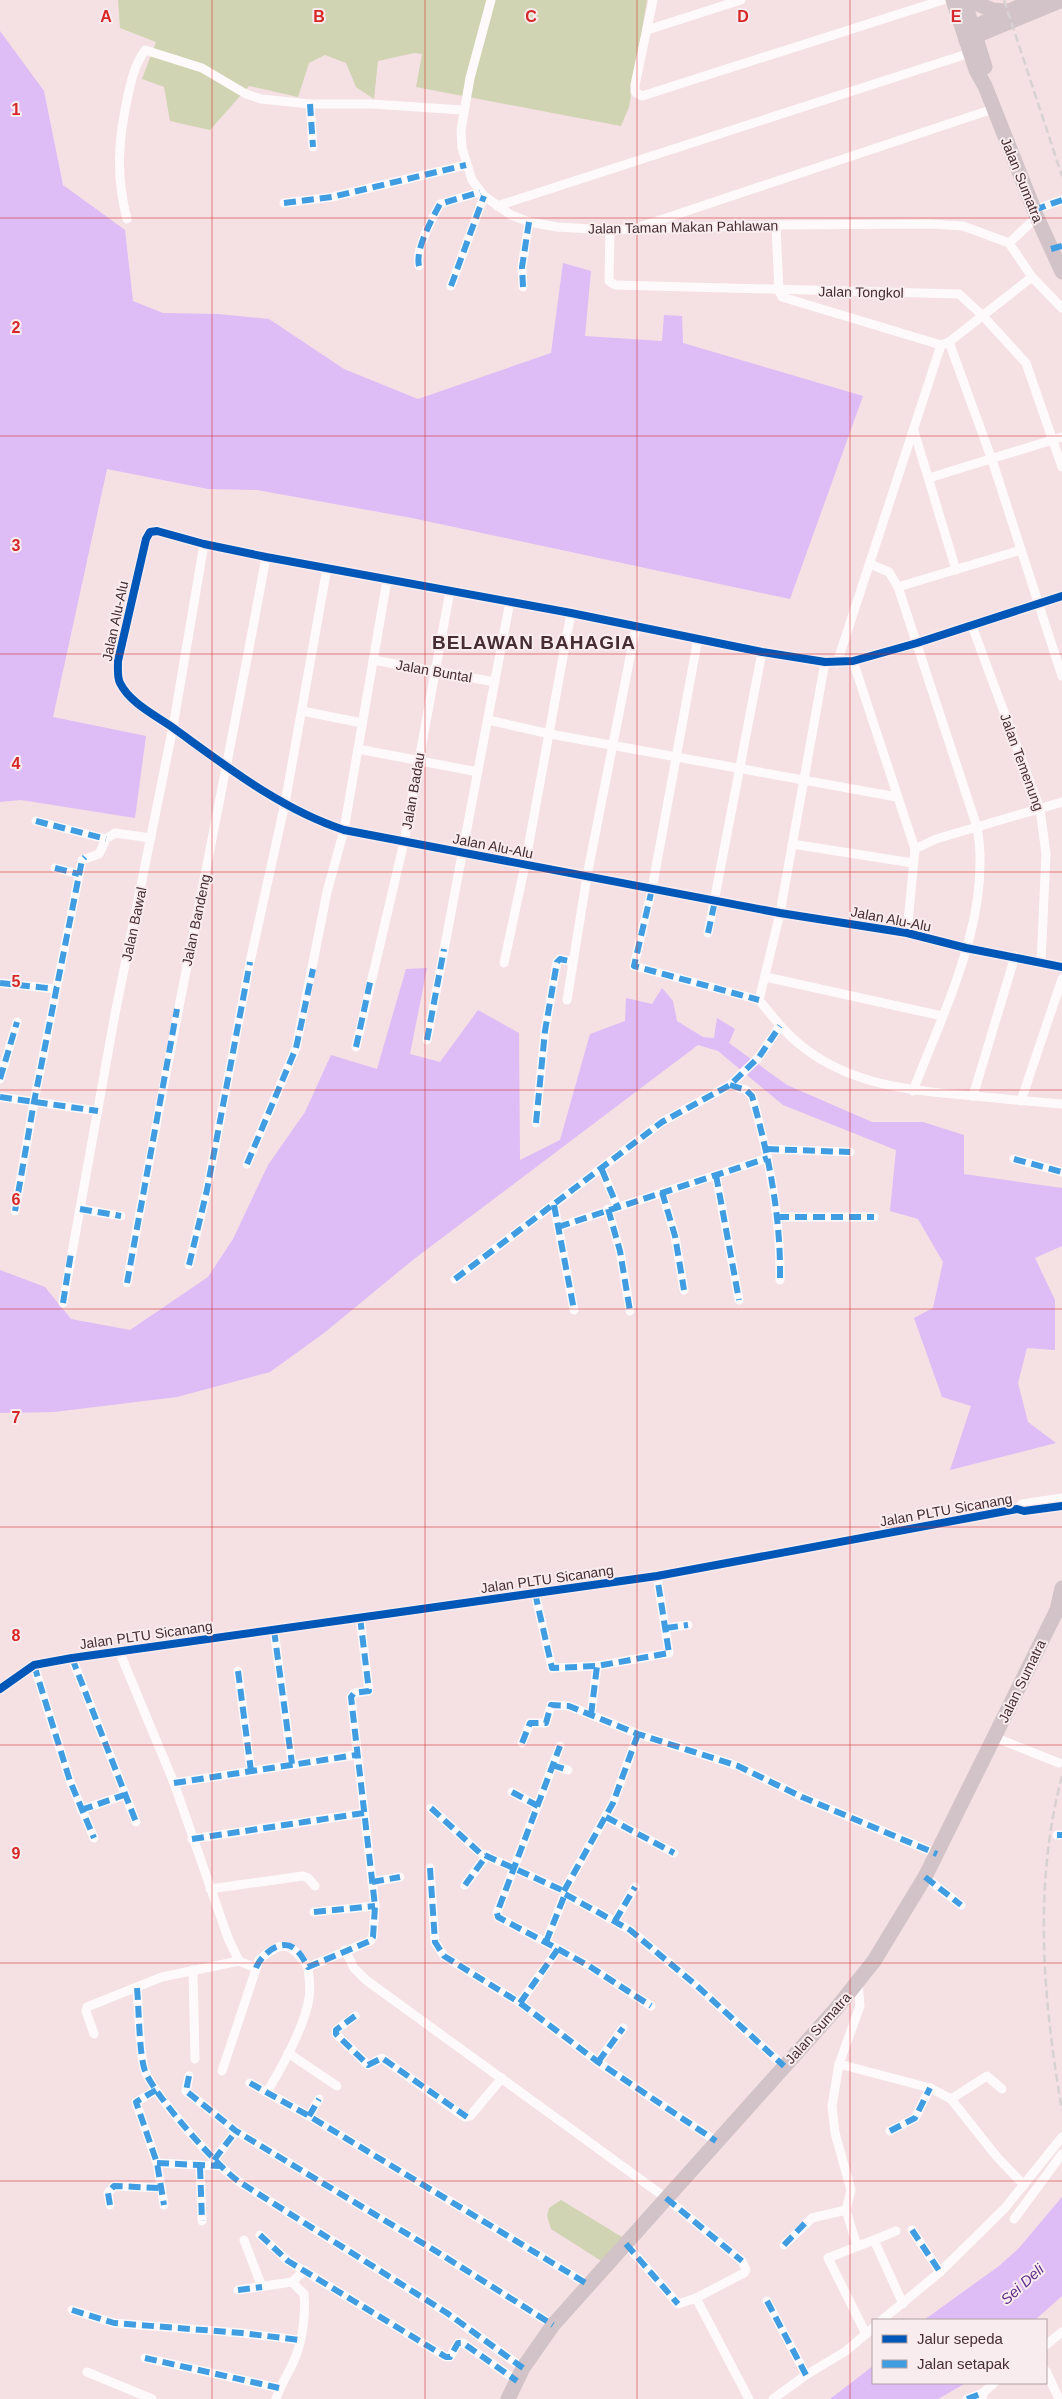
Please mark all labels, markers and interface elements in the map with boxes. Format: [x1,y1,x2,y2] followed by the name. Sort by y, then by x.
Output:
[100,8,112,25] text: A
[313,8,325,25] text: B
[525,8,537,25] text: C
[737,8,749,25] text: D
[951,8,962,25] text: E
[12,101,21,118] text: 1
[998,135,1046,225] street label: Jalan Sumatra
[588,217,778,237] street label: Jalan Taman Makan Pahlawan
[818,283,904,301] street label: Jalan Tongkol
[12,319,21,336] text: 2
[12,537,21,554] text: 3
[99,579,131,663] street label: Jalan Alu-Alu
[432,632,636,653] district label: BELAWAN BAHAGIA
[395,656,473,686] street label: Jalan Buntal
[997,711,1047,813] street label: Jalan Temenung
[398,751,428,831] street label: Jalan Badau
[12,755,21,772] text: 4
[451,830,535,862] street label: Jalan Alu-Alu
[178,873,214,967] street label: Jalan Bandeng
[118,885,150,963] street label: Jalan Bawal
[849,903,933,935] street label: Jalan Alu-Alu
[12,973,21,990] text: 5
[12,1191,21,1208] text: 6
[12,1409,21,1426] text: 7
[878,1490,1014,1530] street label: Jalan PLTU Sicanang
[479,1562,615,1596] street label: Jalan PLTU Sicanang
[78,1618,214,1652] street label: Jalan PLTU Sicanang
[12,1627,21,1644] text: 8
[995,1637,1049,1725] street label: Jalan Sumatra
[12,1845,21,1862] text: 9
[782,1989,854,2067] street label: Jalan Sumatra
[997,2260,1047,2308] water label: Sei Deli
[872,2319,1047,2384] legend
[917,2330,1004,2347] text: Jalur sepeda
[917,2355,1010,2372] text: Jalan setapak

